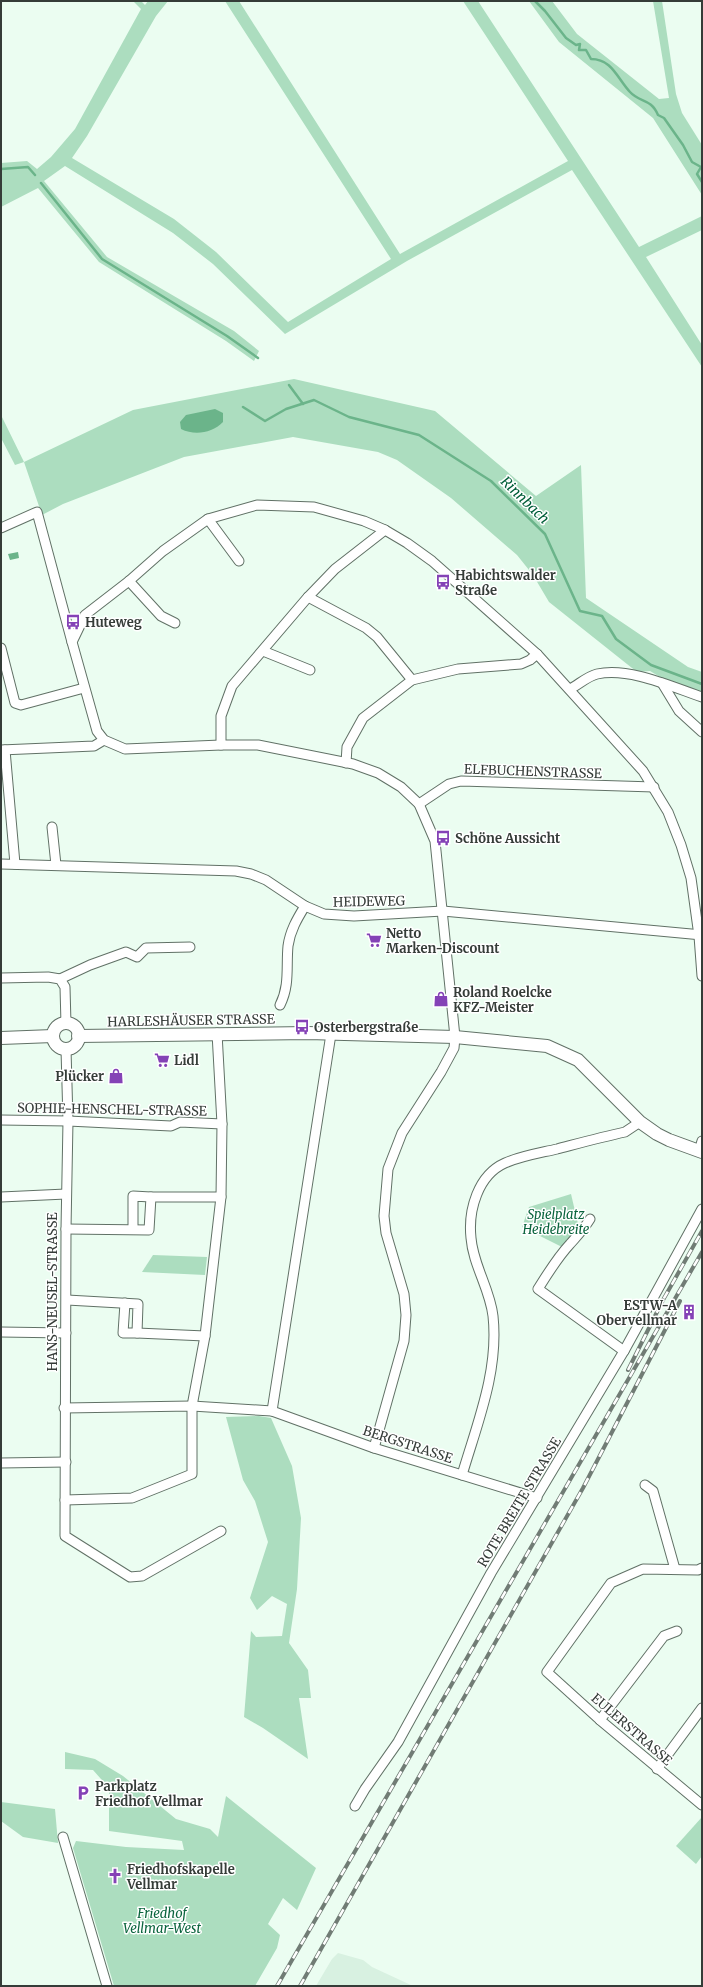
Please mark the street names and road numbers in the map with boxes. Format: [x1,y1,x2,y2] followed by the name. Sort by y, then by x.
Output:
[464,761,603,782] street label: ELFBUCHENSTRASSE
[333,892,406,911] street label: HEIDEWEG
[107,1011,276,1030] street label: HARLESHÄUSER STRASSE
[17,1099,208,1120] street label: SOPHIE-HENSCHEL-STRASSE
[44,1212,61,1371] street label: HANS-NEUSEL-STRASSE
[361,1422,456,1467] street label: BERGSTRASSE
[474,1434,565,1570] street label: ROTE BREITE STRASSE
[588,1690,676,1770] street label: EULERSTRASSE

